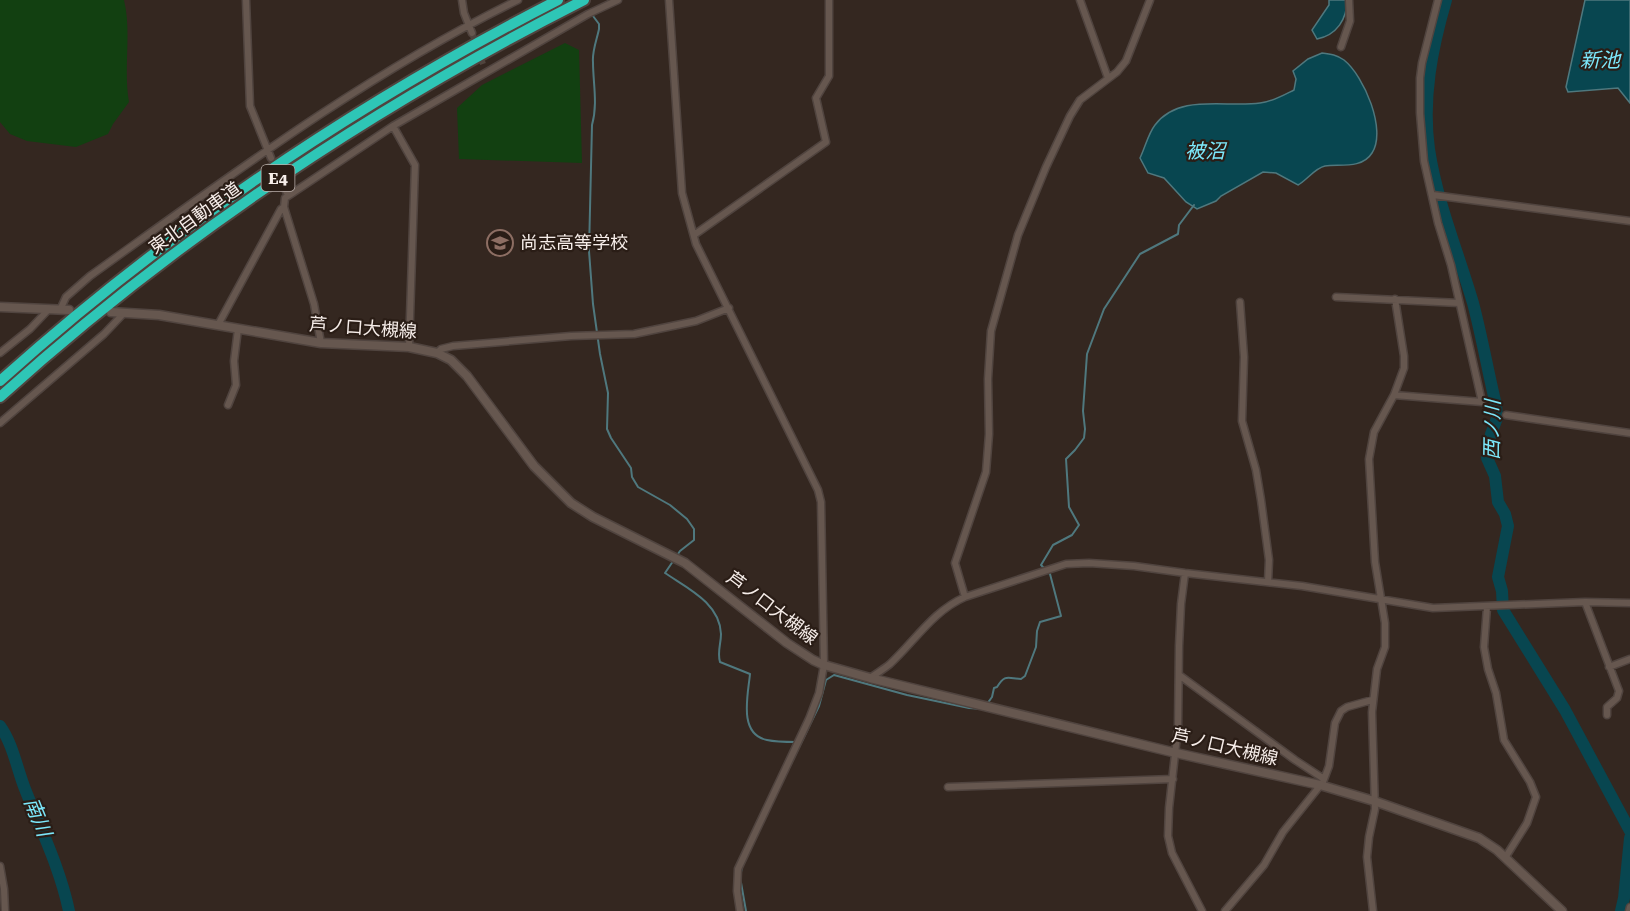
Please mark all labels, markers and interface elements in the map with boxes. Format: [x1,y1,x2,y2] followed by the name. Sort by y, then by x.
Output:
[1580,48,1622,72] water label: 新池
[1185,139,1228,163] water label: 被沼
[262,165,294,191] road number: E4
[145,177,245,258] street label: 東北自動車道
[485,228,515,258] school or university icon: 尚志高等学校
[520,232,628,253] place label: 尚志高等学校
[308,313,418,342] street label: 芦ノ口大槻線
[1479,398,1505,460] water label: 西ノ川
[723,567,822,648] street label: 芦ノ口大槻線
[1170,724,1280,769] street label: 芦ノ口大槻線
[19,794,57,842] water label: 南川

